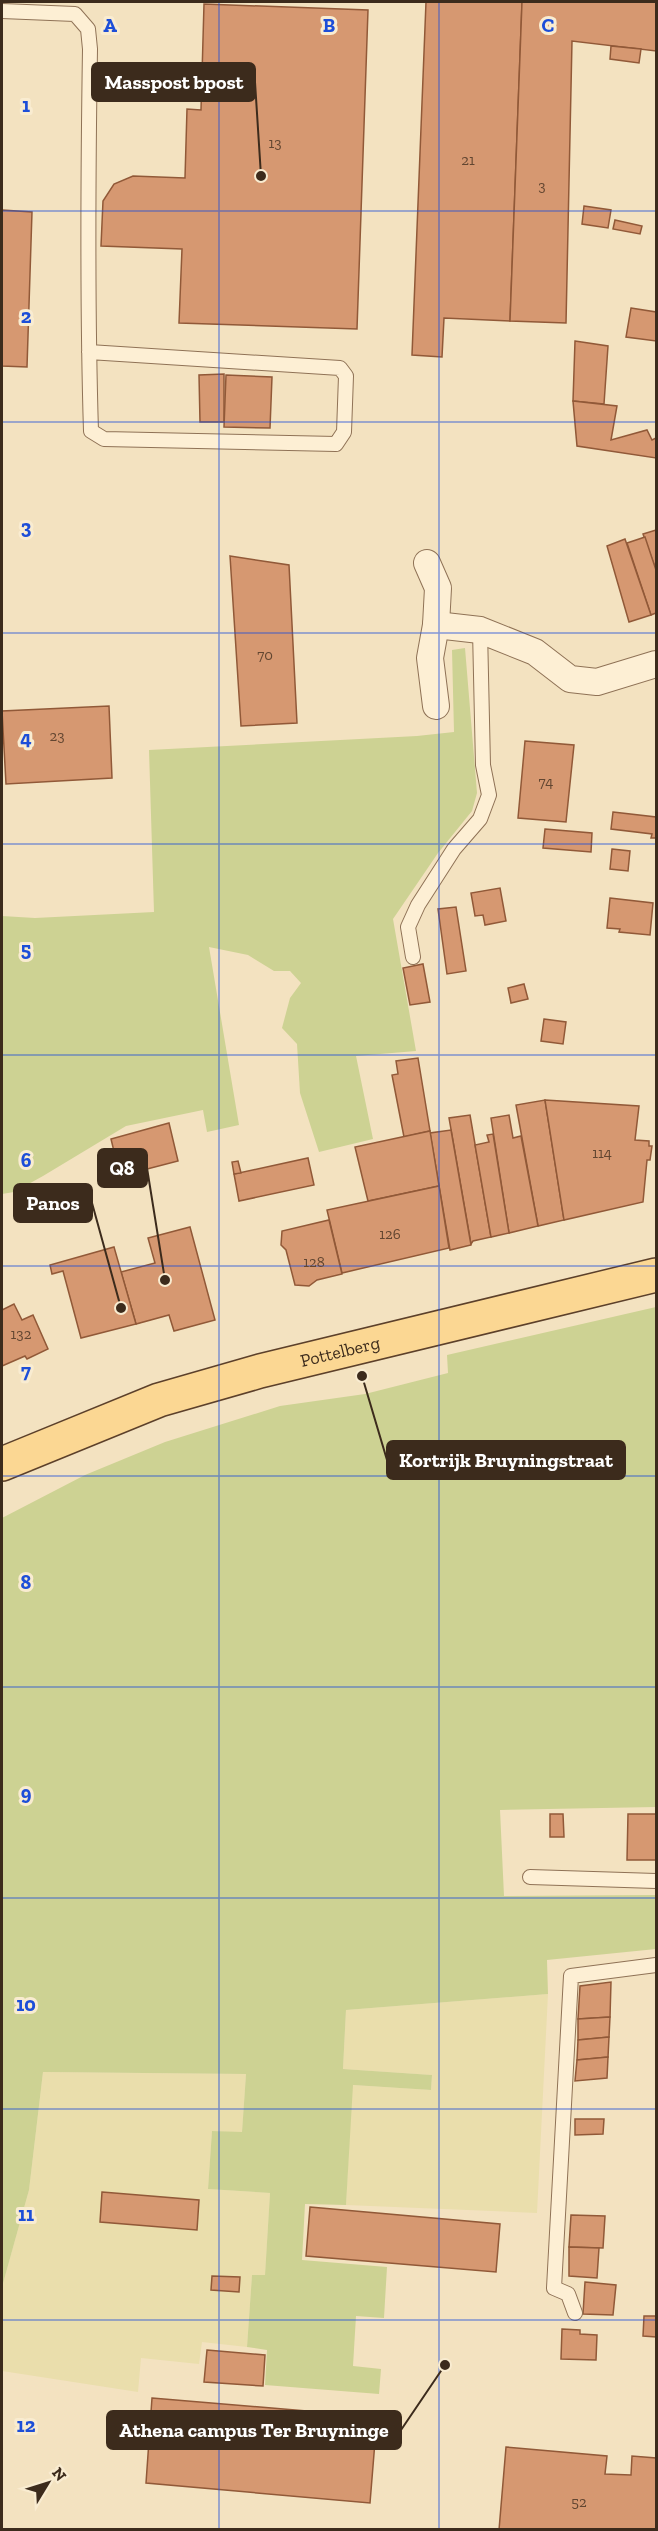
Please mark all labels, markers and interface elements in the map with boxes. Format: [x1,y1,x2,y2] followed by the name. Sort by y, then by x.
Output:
[103,13,117,37] text: A
[323,13,335,37] text: B
[542,13,555,37] text: C
[92,63,255,101] callout: Masspost bpost
[104,70,245,94] text: Masspost bpost
[22,93,30,117] text: 1
[268,134,282,152] house number: 13
[461,151,475,169] house number: 21
[538,177,546,195] house number: 3
[21,304,32,328] text: 2
[21,515,32,539] text: 3
[257,646,273,664] house number: 70
[20,726,32,750] text: 4
[49,727,65,745] house number: 23
[539,773,553,791] house number: 74
[21,937,31,961] text: 5
[592,1144,612,1162] house number: 114
[21,1148,32,1172] text: 6
[98,1149,147,1187] callout: Q8
[109,1156,135,1180] text: Q8
[14,1184,92,1222] callout: Panos
[26,1191,80,1215] text: Panos
[379,1225,401,1243] house number: 126
[303,1253,325,1271] house number: 128
[11,1325,32,1343] house number: 132
[298,1331,382,1372] street label: Pottelberg
[21,1359,31,1383] text: 7
[387,1441,625,1479] callout: Kortrijk Bruyningstraat
[399,1448,614,1472] text: Kortrijk Bruyningstraat
[21,1570,32,1594] text: 8
[21,1781,32,1805] text: 9
[16,1992,36,2016] text: 10
[18,2202,34,2226] text: 11
[107,2411,401,2449] callout: Athena campus Ter Bruyninge
[17,2413,36,2437] text: 12
[119,2418,389,2442] text: Athena campus Ter Bruyninge
[18,2453,78,2513] north arrow
[48,2463,71,2485] text: N
[571,2493,587,2511] house number: 52

